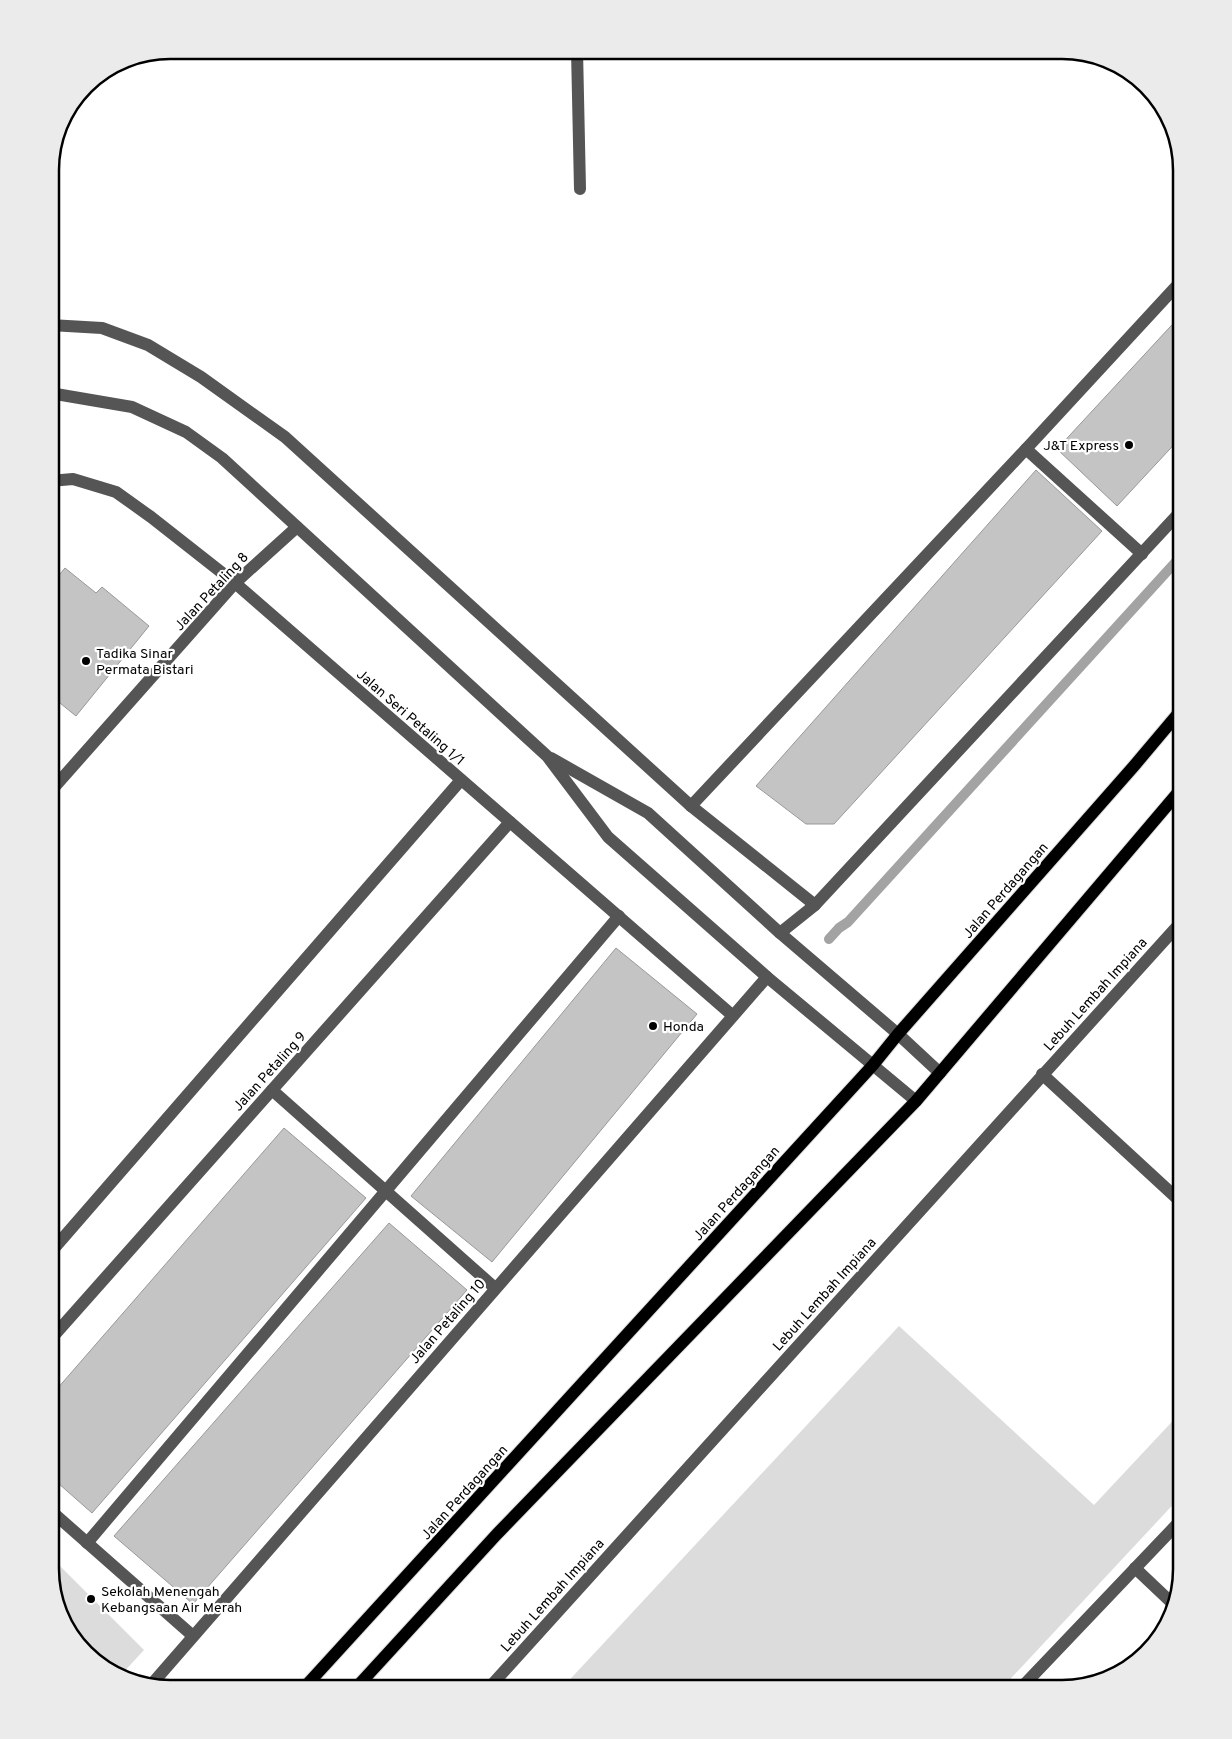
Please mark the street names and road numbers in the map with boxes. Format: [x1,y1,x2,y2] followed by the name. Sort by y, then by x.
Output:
[171,549,253,635] street label: Jalan Petaling 8
[352,666,468,770] street label: Jalan Seri Petaling 1/1
[960,840,1052,942] street label: Jalan Perdagangan
[1041,935,1151,1055] street label: Lebuh Lembah Impiana
[230,1029,310,1115] street label: Jalan Petaling 9
[690,1143,784,1245] street label: Jalan Perdagangan
[770,1235,880,1355] street label: Lebuh Lembah Impiana
[407,1276,490,1368] street label: Jalan Petaling 10
[418,1442,512,1544] street label: Jalan Perdagangan
[498,1536,608,1656] street label: Lebuh Lembah Impiana

